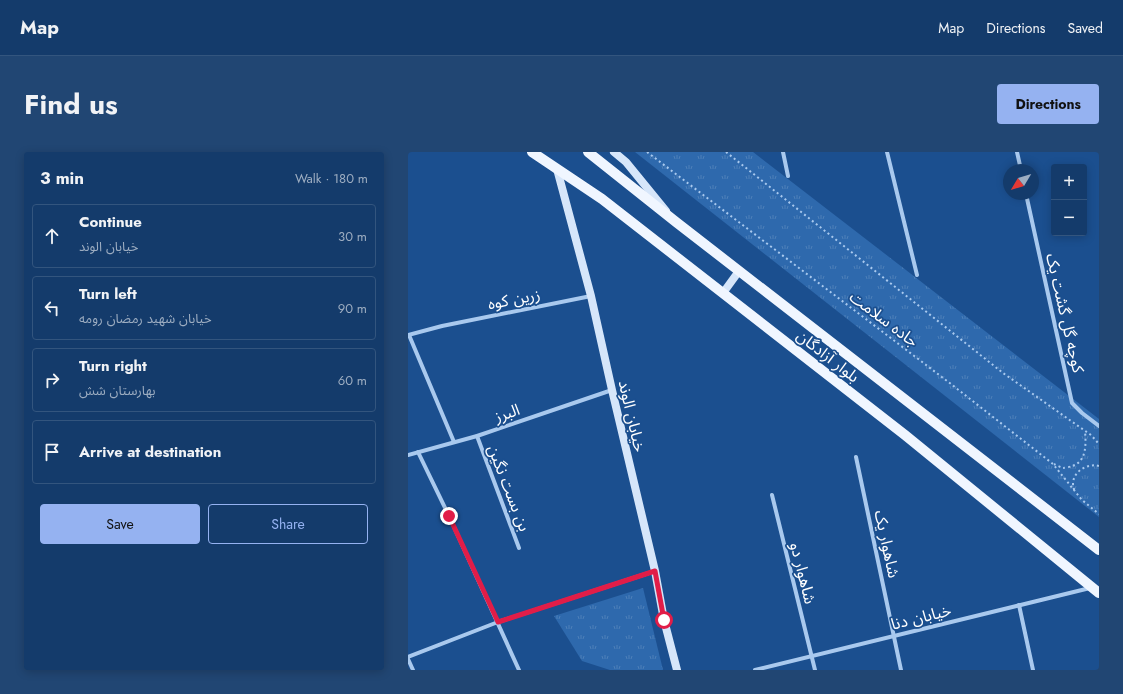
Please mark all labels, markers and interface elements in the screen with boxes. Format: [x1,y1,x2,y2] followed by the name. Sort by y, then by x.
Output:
[20,14,59,41] text: Map
[938,18,964,38] text: Map
[986,18,1046,38] text: Directions
[1068,18,1103,38] text: Saved
[24,84,118,125] text: Find us
[997,84,1099,124] button: Directions
[1003,164,1039,200] north arrow
[1051,164,1087,236] map controls
[1051,164,1087,200] button: +
[40,166,84,190] text: 3 min
[295,169,368,188] text: Walk · 180 m
[1051,200,1087,236] button: −
[79,211,142,233] text: Continue
[41,225,63,247] icon: ahead
[338,227,367,246] text: 30 m
[79,237,138,256] text: خیابان الوند
[1040,251,1090,375] street label: کوچه گل گشت یک
[79,283,137,305] text: Turn left
[486,283,542,315] street label: زرین کوه
[845,285,923,353] street label: جاده سلامت
[41,297,63,319] icon: left
[338,299,367,318] text: 90 m
[79,309,212,328] text: خیابان شهید رمضان رومه
[792,324,864,388] street label: بلوار آزادگان
[79,355,147,377] text: Turn right
[41,369,63,391] icon: right
[338,371,367,390] text: 60 m
[613,378,651,454] street label: خیابان الوند
[79,381,156,400] text: بهارستان شش
[490,398,523,428] street label: البرز
[41,441,63,463] icon: arrive
[79,441,221,463] text: Arrive at destination
[482,441,536,535] street label: بن بست نگین
[40,504,200,544] button: Save
[208,504,368,544] button: Share
[440,507,458,525] route end
[869,508,905,580] street label: شاهوار یک
[784,540,822,606] street label: شاهوار دو
[888,598,954,636] street label: خیابان دنا
[655,611,673,629] route start

